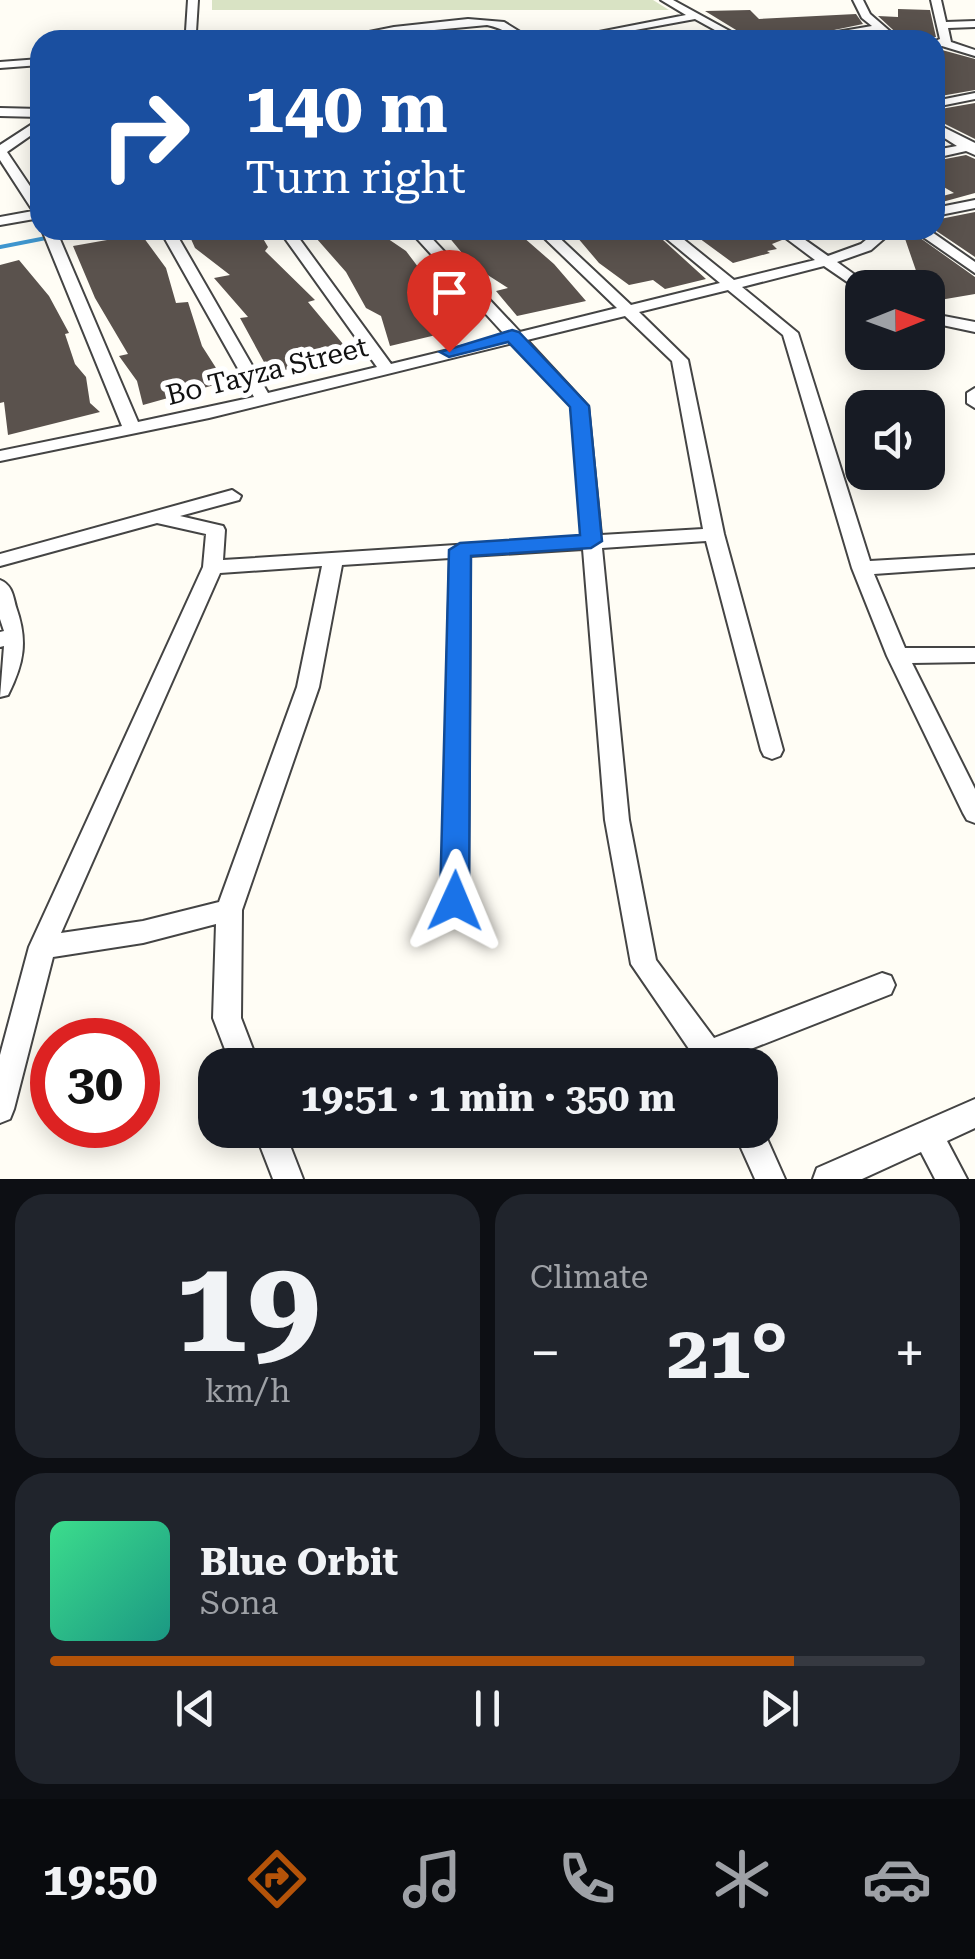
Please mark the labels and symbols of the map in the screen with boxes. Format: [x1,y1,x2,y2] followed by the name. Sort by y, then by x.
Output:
[407,250,492,353] pin
[845,270,945,370] north arrow
[163,330,371,412] street label: Bo Tayza Street
[403,849,507,953] position arrow
[30,1018,160,1148] speed limit sign: 30

